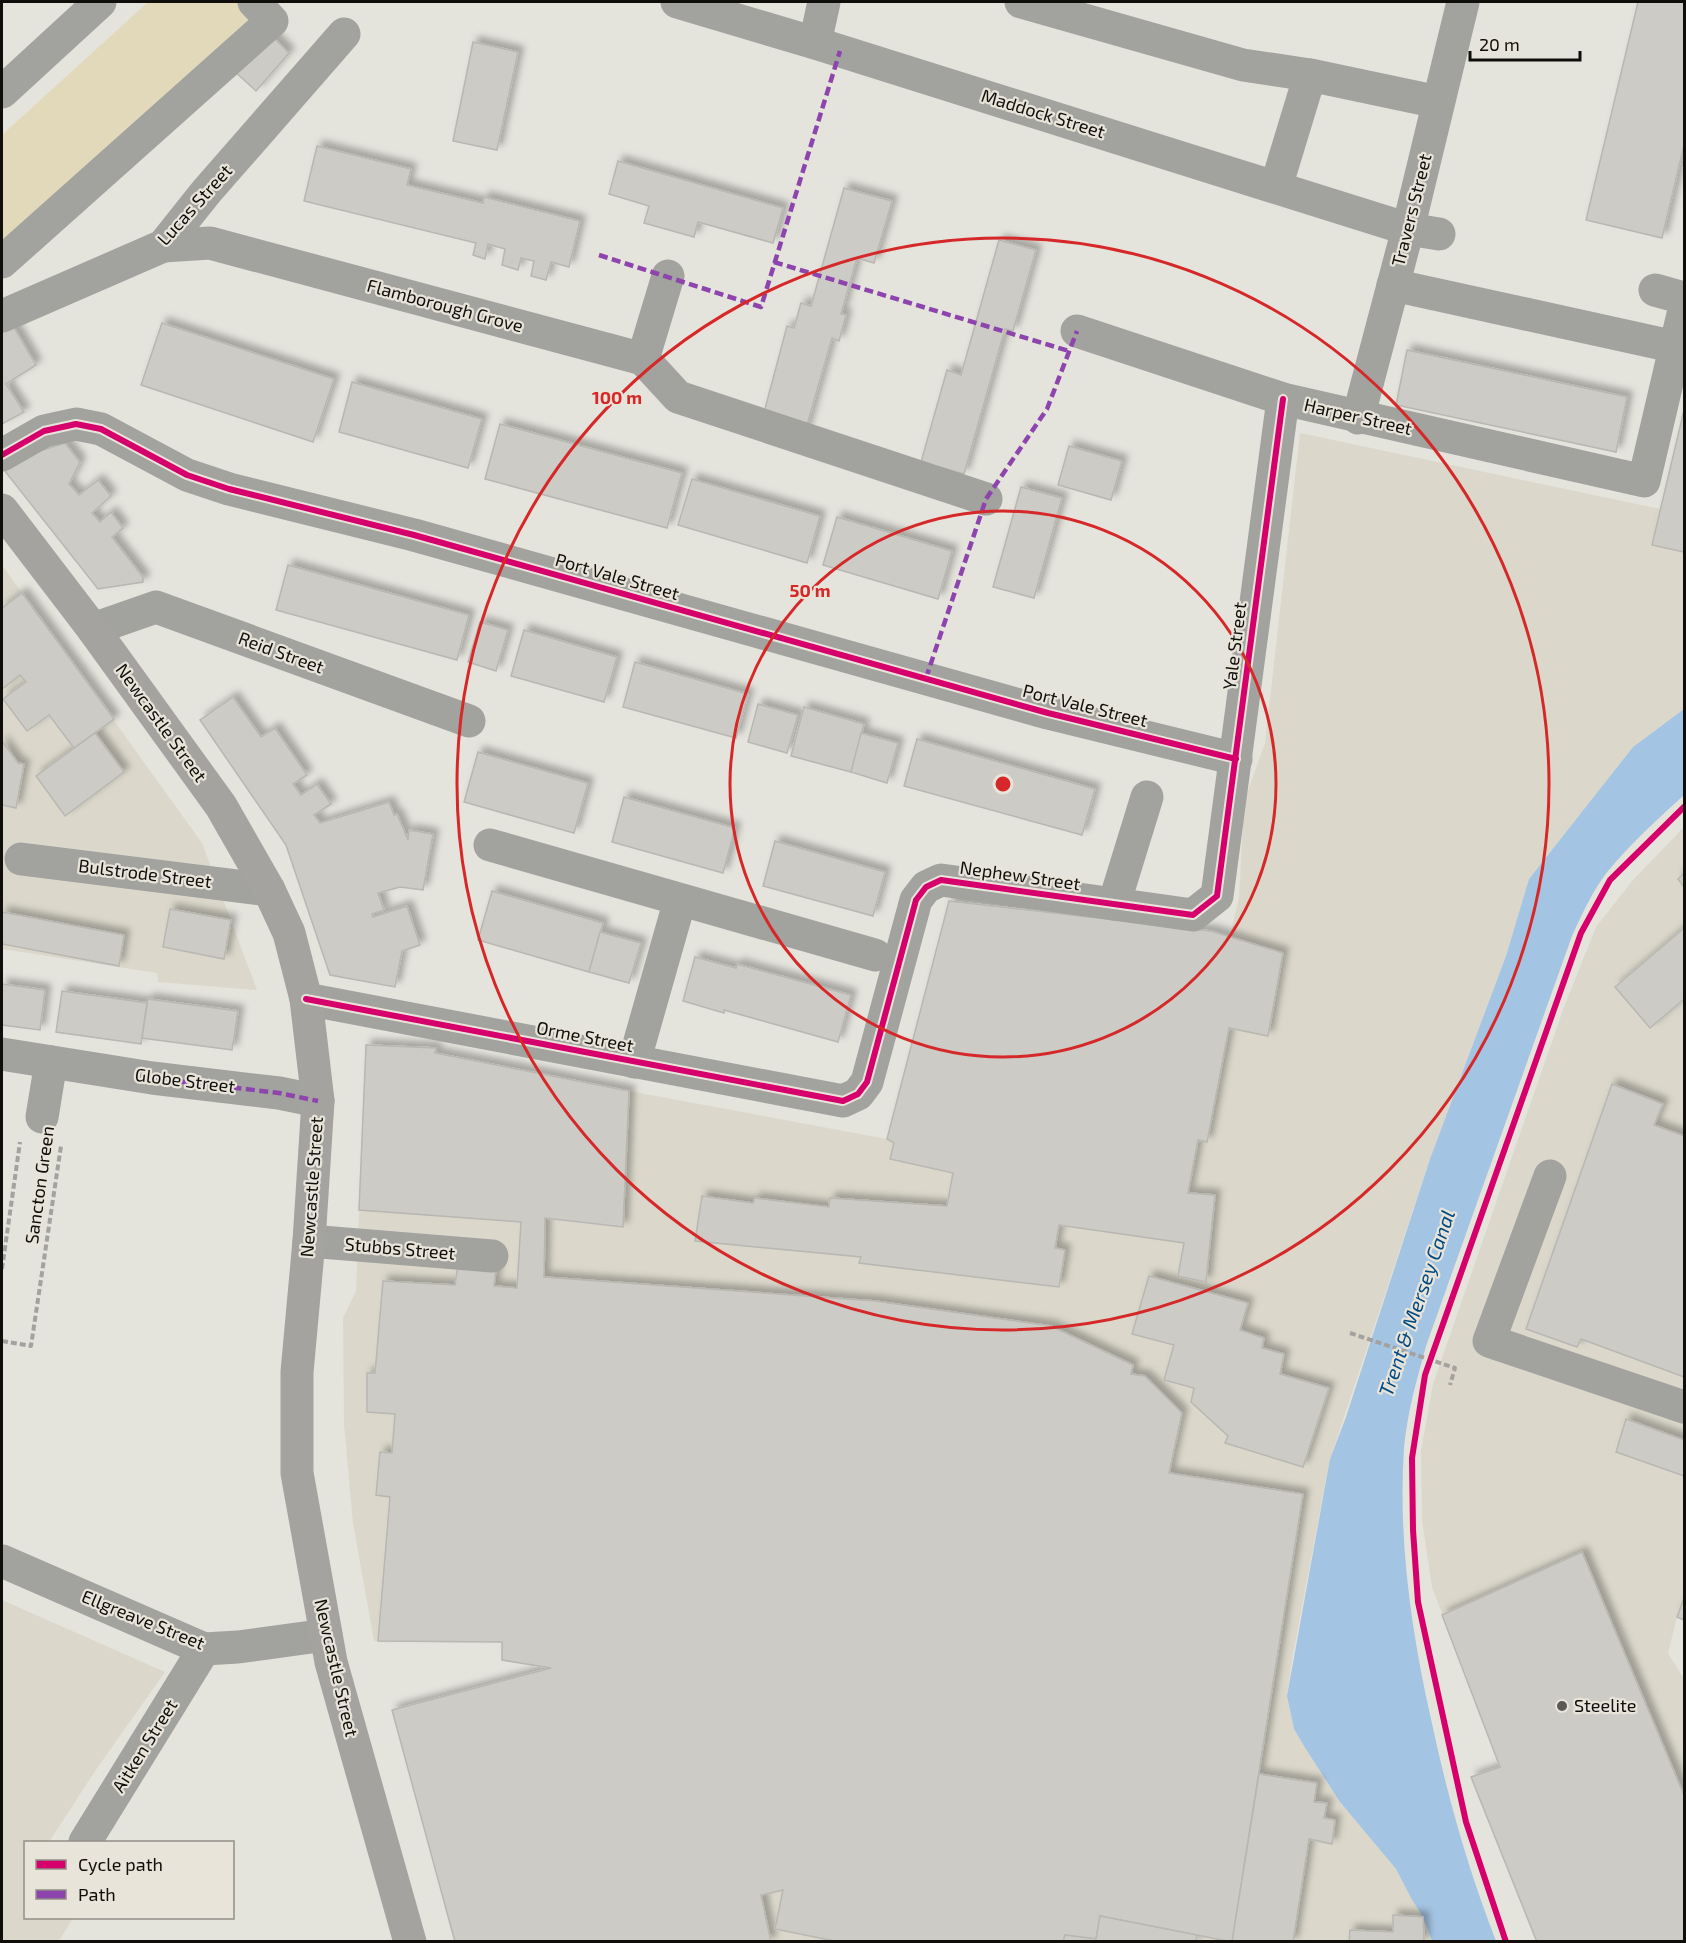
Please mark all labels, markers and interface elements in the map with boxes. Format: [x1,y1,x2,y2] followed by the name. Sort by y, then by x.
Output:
[1470,24,1580,62] scale bar
[1479,33,1520,55] text: 20 m
[979,84,1108,142] street label: Maddock Street
[1386,151,1436,268] street label: Travers Street
[152,159,236,249] street label: Lucas Street
[365,274,526,336] street label: Flamborough Grove
[592,386,642,408] text: 100 m
[1302,393,1414,439] street label: Harper Street
[553,548,682,604] street label: Port Vale Street
[789,579,831,601] text: 50 m
[1218,601,1250,691] street label: Yale Street
[236,626,327,678] street label: Reid Street
[112,659,212,786] street label: Newcastle Street
[1021,679,1150,731] street label: Port Vale Street
[993,774,1013,794] centre of rings
[77,854,213,892] street label: Bulstrode Street
[958,856,1082,894] street label: Nephew Street
[535,1016,636,1056] street label: Orme Street
[134,1063,237,1097] street label: Globe Street
[295,1116,327,1258] street label: Newcastle Street
[20,1124,58,1245] street label: Sancton Green
[1373,1206,1460,1399] water label: Trent & Mersey Canal
[344,1232,456,1264] street label: Stubbs Street
[79,1584,208,1654] street label: Ellgreave Street
[310,1597,364,1739] street label: Newcastle Street
[1574,1694,1637,1716] place label: Steelite
[107,1695,182,1796] street label: Aitken Street
[1555,1699,1569,1713] marker: Steelite
[24,1841,234,1919] legend
[78,1853,163,1875] text: Cycle path
[78,1883,116,1905] text: Path

